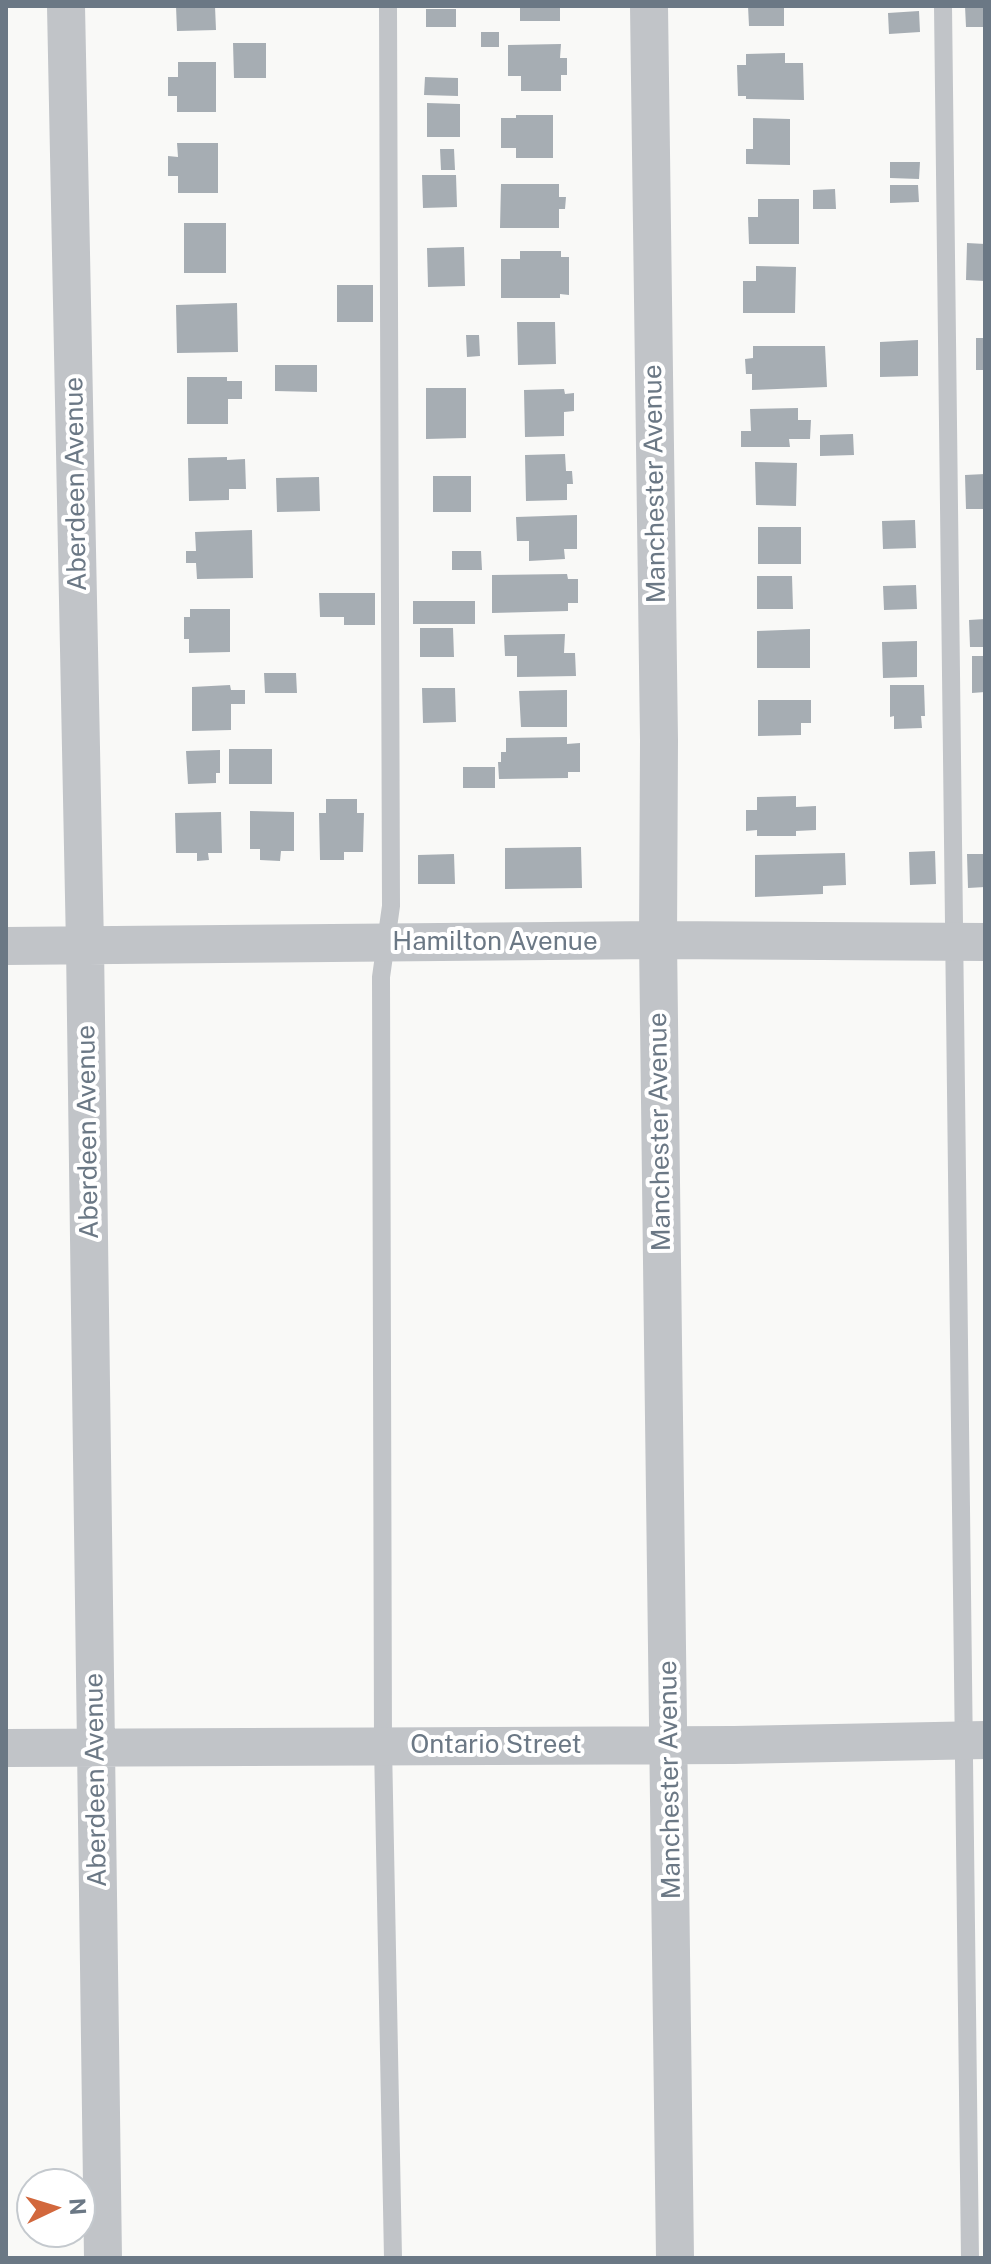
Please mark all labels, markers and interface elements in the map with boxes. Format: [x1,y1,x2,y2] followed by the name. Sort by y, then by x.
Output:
[637,364,673,604] street label: Manchester Avenue
[59,377,93,591] street label: Aberdeen Avenue
[392,926,598,958] street label: Hamilton Avenue
[642,1012,678,1252] street label: Manchester Avenue
[71,1025,105,1239] street label: Aberdeen Avenue
[652,1660,688,1900] street label: Manchester Avenue
[79,1673,113,1887] street label: Aberdeen Avenue
[410,1729,582,1761] street label: Ontario Street
[16,2168,96,2248] north arrow
[64,2197,92,2216] text: N

